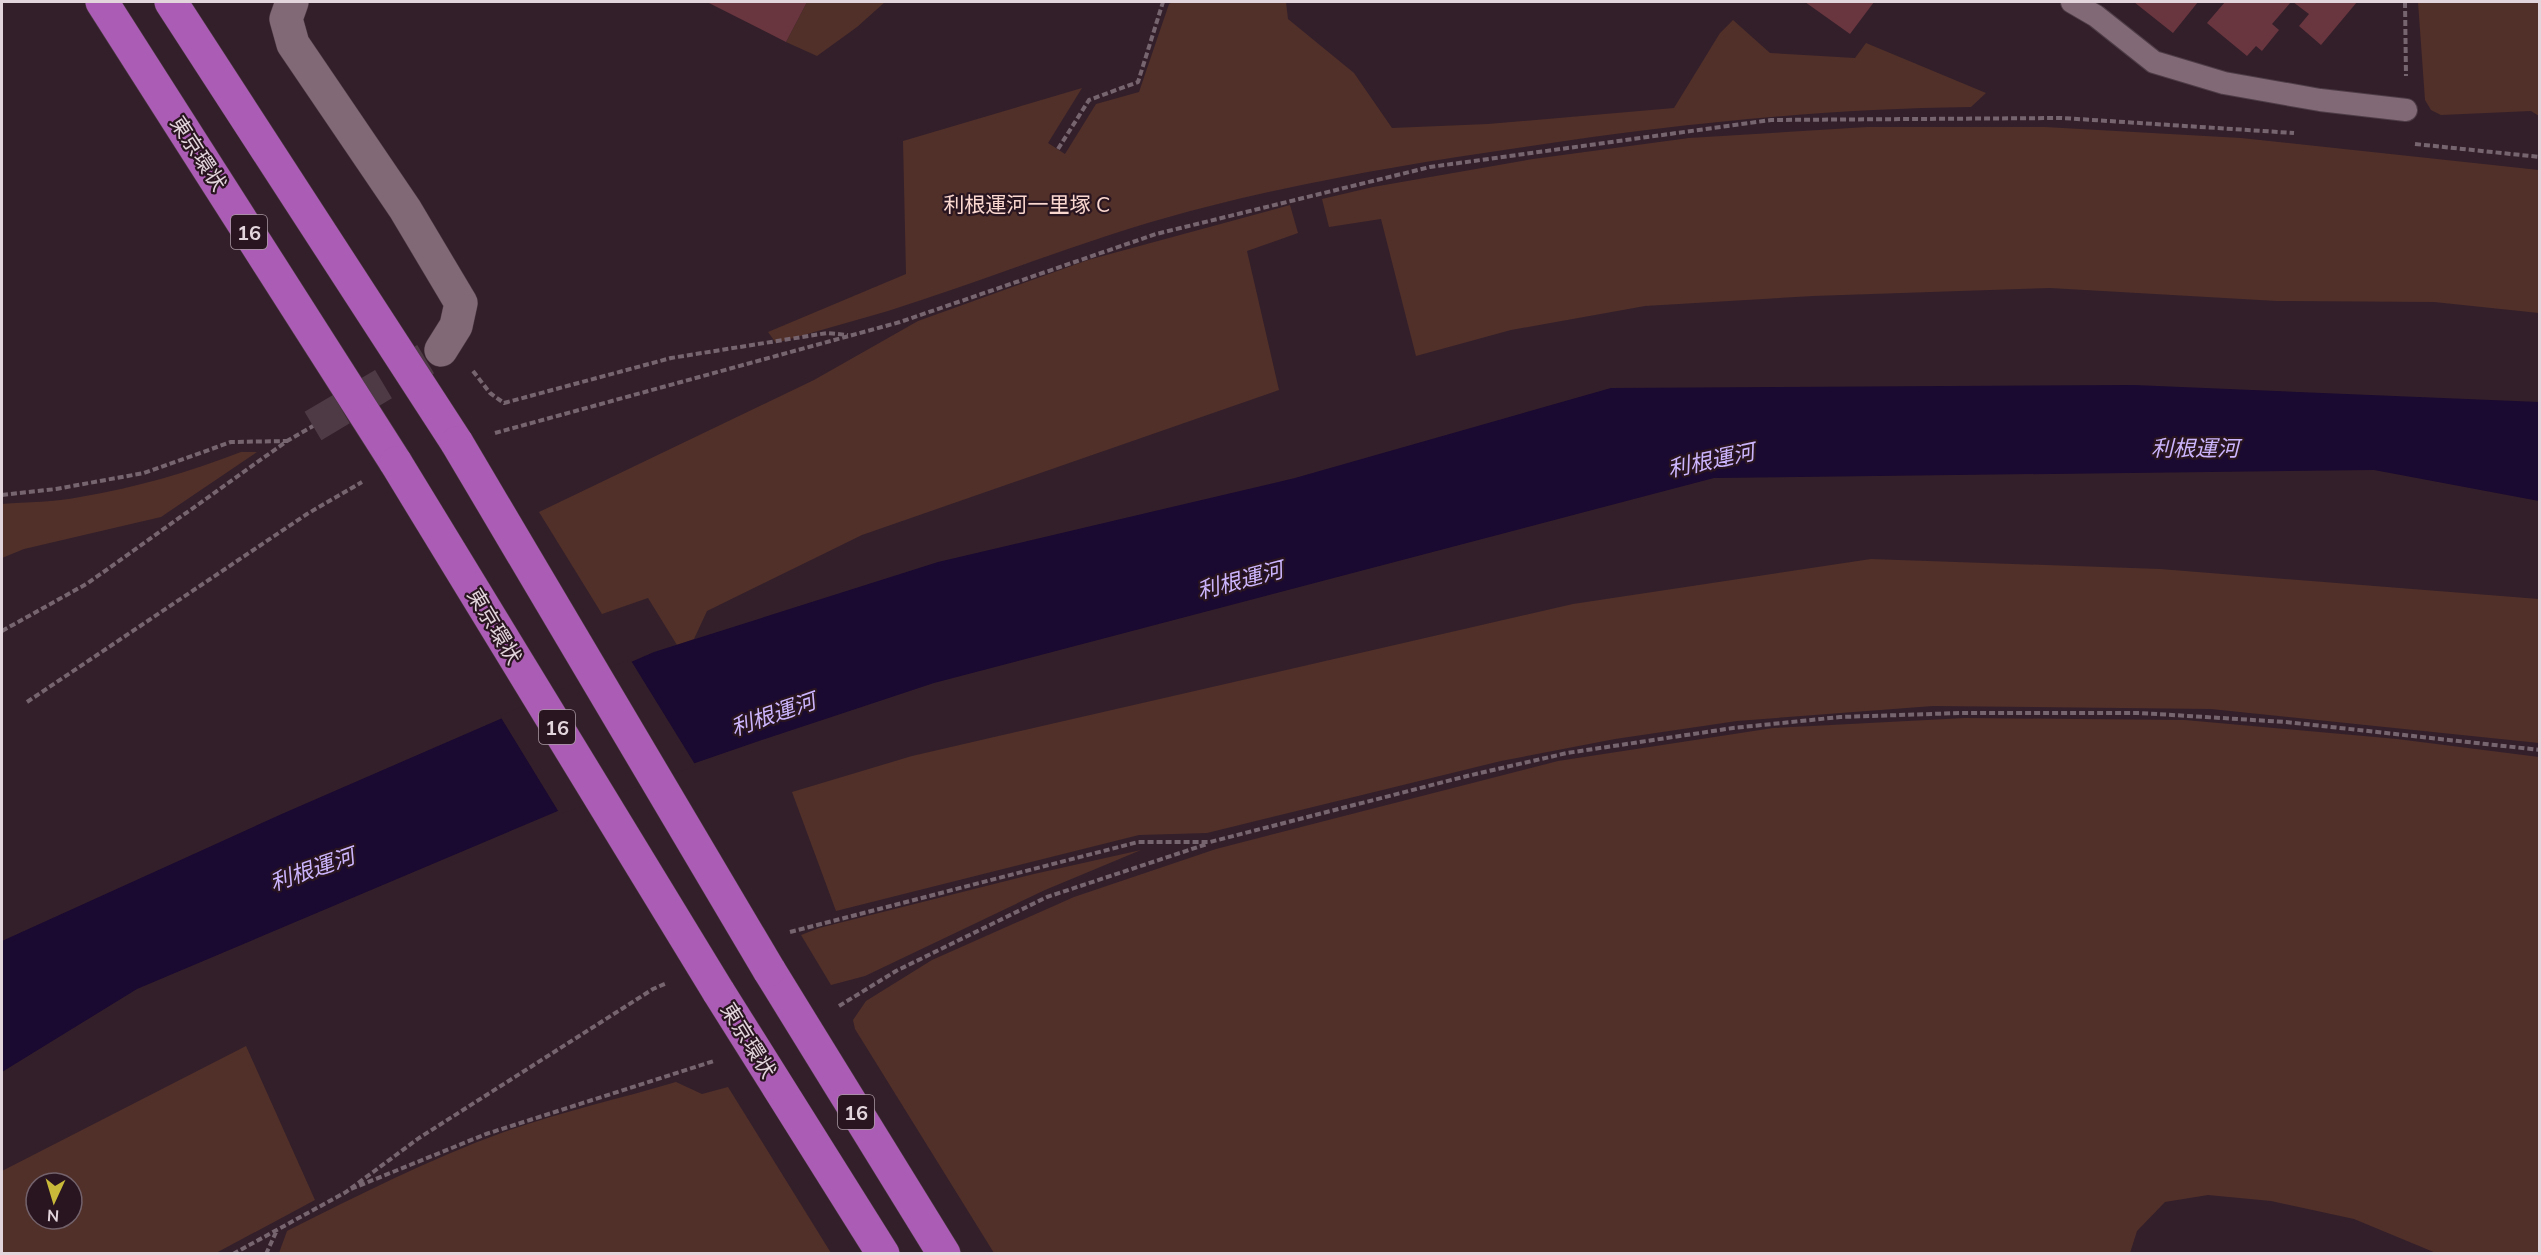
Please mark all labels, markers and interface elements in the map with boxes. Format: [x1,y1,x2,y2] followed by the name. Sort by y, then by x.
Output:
[165,111,233,195] street label: 東京環状
[944,191,1110,217] park label: 利根運河一里塚 C
[231,215,267,249] road number: 16
[2151,434,2243,462] water label: 利根運河
[1665,436,1761,483] water label: 利根運河
[1194,554,1290,605] water label: 利根運河
[462,583,528,669] street label: 東京環状
[727,685,823,742] water label: 利根運河
[539,710,575,744] road number: 16
[266,840,362,897] water label: 利根運河
[716,997,782,1083] street label: 東京環状
[838,1095,874,1129] road number: 16
[24,1171,84,1231] north arrow
[46,1206,60,1226] text: N

